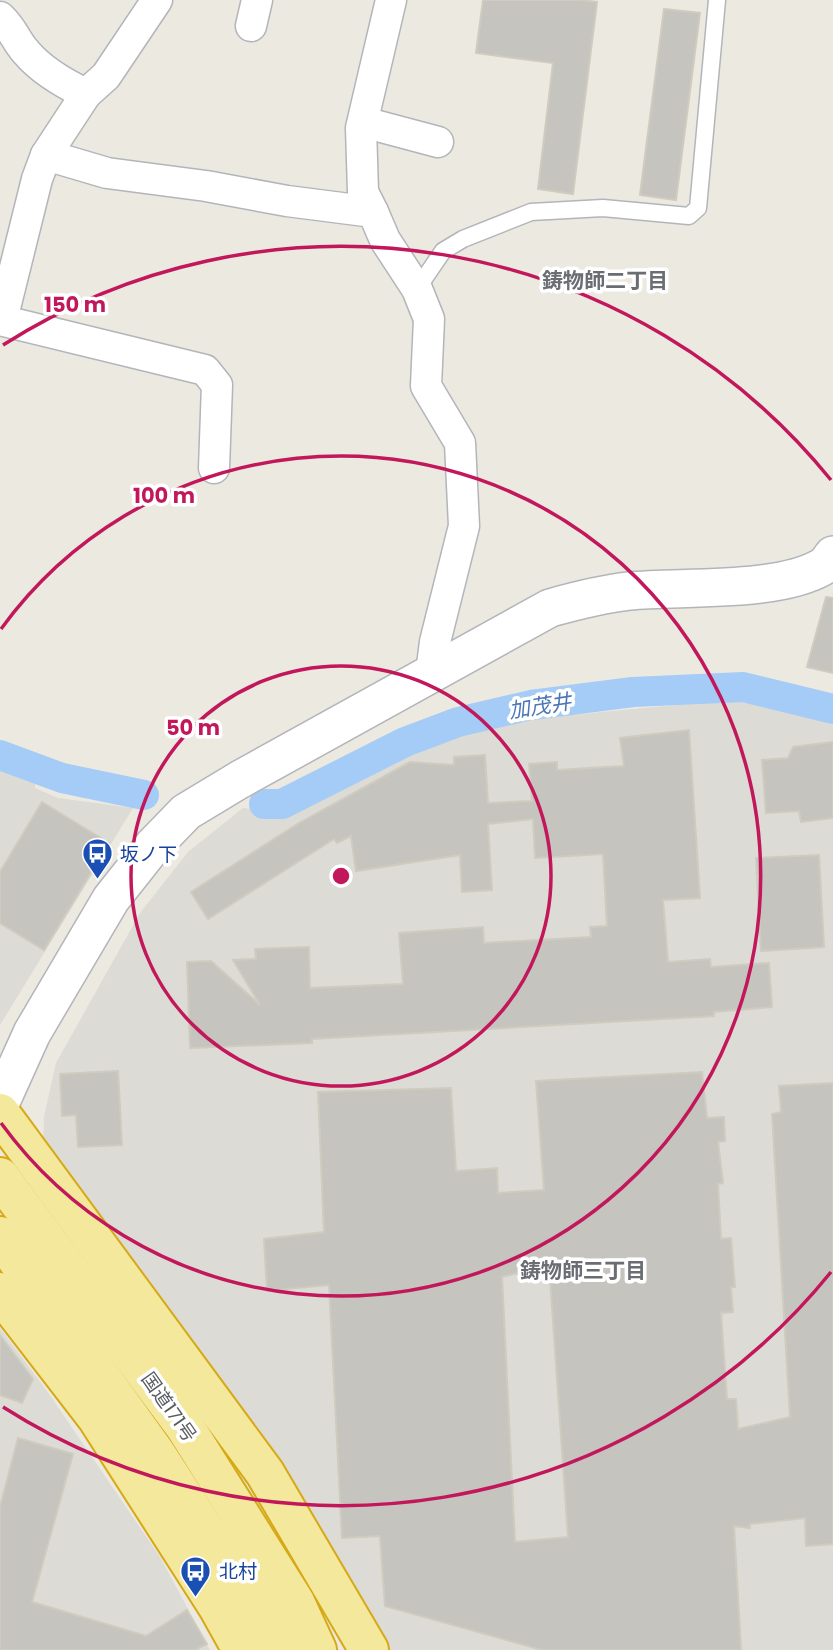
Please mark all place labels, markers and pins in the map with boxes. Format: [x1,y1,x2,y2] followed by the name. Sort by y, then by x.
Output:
[80,837,114,881] bus stop icon: 坂ノ下
[120,841,177,868] place label: 坂ノ下
[329,864,353,888] centre of rings
[179,1554,213,1598] bus stop icon: 北村
[219,1558,257,1585] place label: 北村

